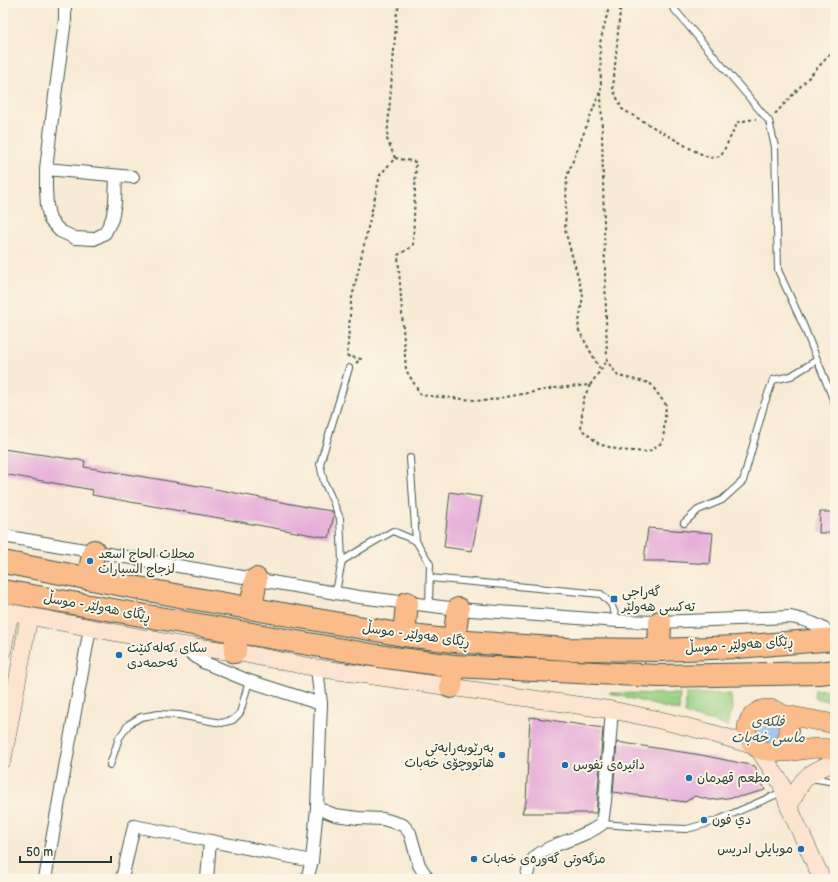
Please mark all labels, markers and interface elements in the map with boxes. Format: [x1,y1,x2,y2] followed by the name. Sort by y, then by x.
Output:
[98,546,195,578] place label: محلات الحاج اسعد لزجاج السيارات
[85,556,95,566] marker: محلات الحاج اسعد لزجاج السيارات
[621,584,695,616] place label: گەراجی تەکسی هەولێر
[42,588,152,626] street label: ڕێگای هەولێر - موسڵ
[609,594,619,604] marker: گەراجی تەکسی هەولێر
[361,618,471,652] street label: ڕێگای هەولێر - موسڵ
[684,631,794,659] street label: ڕێگای هەولێر - موسڵ
[127,640,207,671] place label: سکای کەلەکنێت ئەحمەدی
[114,650,124,660] marker: سکای کەلەکنێت ئەحمەدی
[731,713,806,747] water label: فلکەی ماسی خەبات
[405,740,494,771] place label: به‌رێوبه‌رایه‌تی هاتووچۆی خه‌بات
[497,750,507,760] marker: به‌رێوبه‌رایه‌تی هاتووچۆی خه‌بات
[573,757,645,773] place label: دائیرەی نفوس
[560,760,570,770] marker: دائیرەی نفوس
[697,770,770,788] place label: مطعم قهرمان
[684,773,694,783] marker: مطعم قهرمان
[712,812,751,829] place label: دي فون
[699,815,709,825] marker: دي فون
[20,838,111,864] scale bar
[717,841,793,858] place label: موبايلى ادريس
[796,844,806,854] marker: موبايلى ادريس
[26,845,53,860] text: 50 m
[482,851,606,868] place label: مزگەوتى گەورەى خەبات
[469,854,479,864] marker: مزگەوتى گەورەى خەبات

